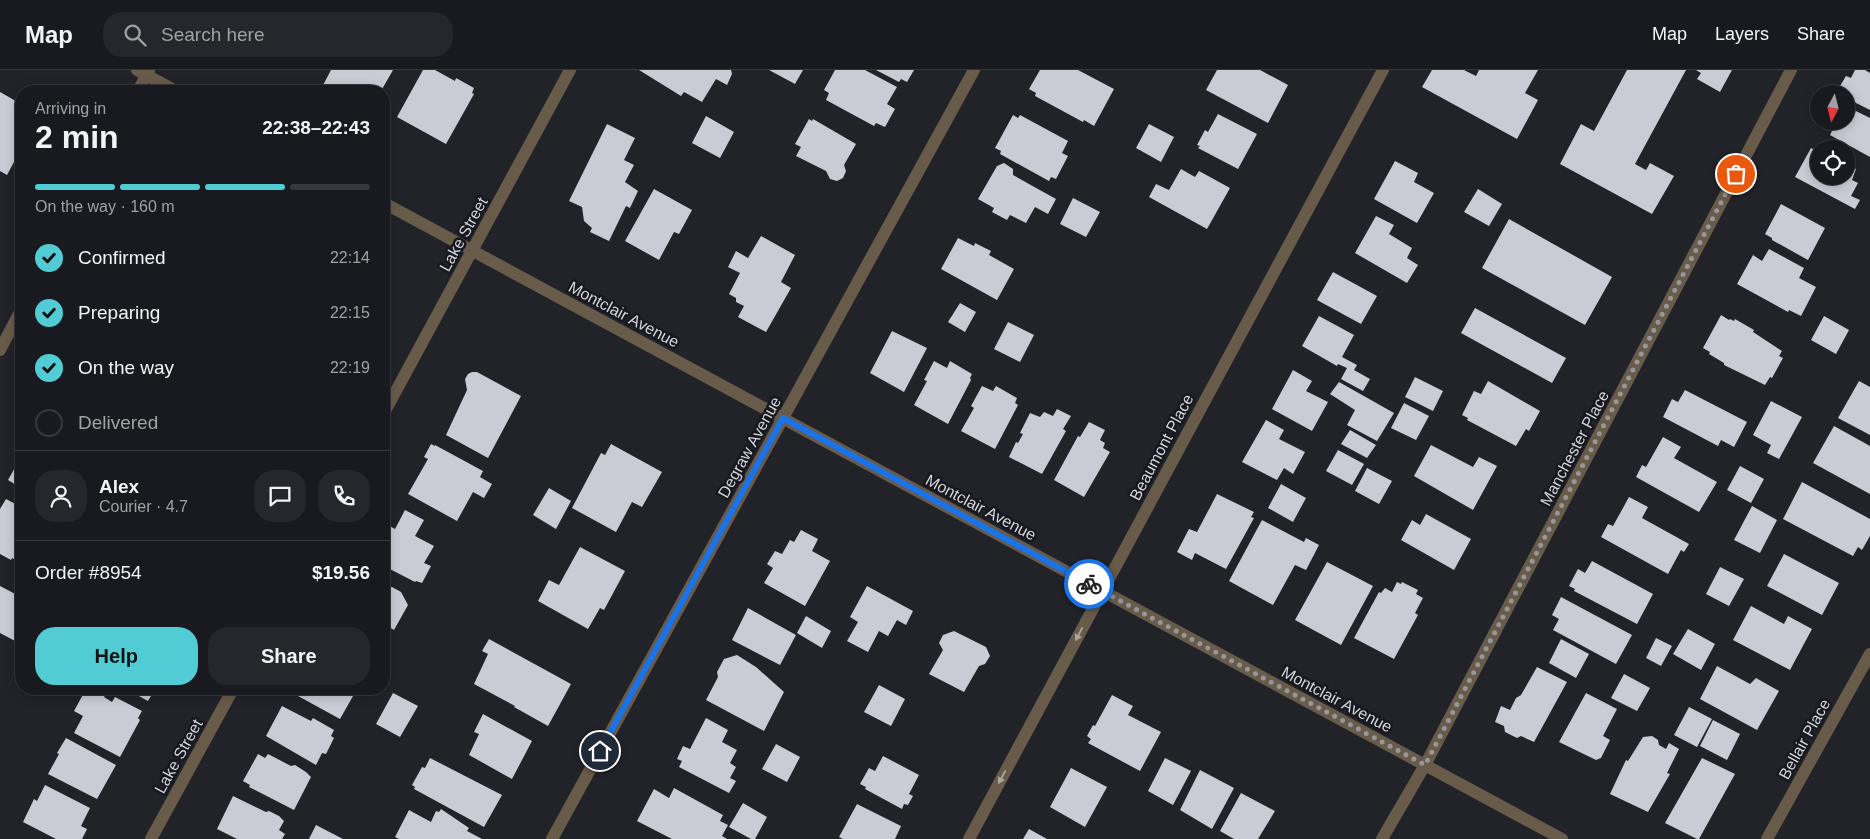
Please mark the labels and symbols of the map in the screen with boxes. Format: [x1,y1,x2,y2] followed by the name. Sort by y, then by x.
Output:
[1810,85,1855,130] north arrow
[1715,153,1757,195] pin
[436,194,491,274] street label: Lake Street
[566,278,682,351] street label: Montclair Avenue
[1537,388,1612,509] street label: Manchester Place
[1126,391,1197,503] street label: Beaumont Place
[715,394,784,501] street label: Degraw Avenue
[923,471,1039,544] street label: Montclair Avenue
[1064,559,1114,609] courier
[1075,626,1083,641] one-way arrow
[1279,663,1395,736] street label: Montclair Avenue
[1775,696,1833,782] street label: Bellair Place
[151,716,206,796] street label: Lake Street
[579,730,621,772] pin
[998,770,1006,784] one-way arrow

